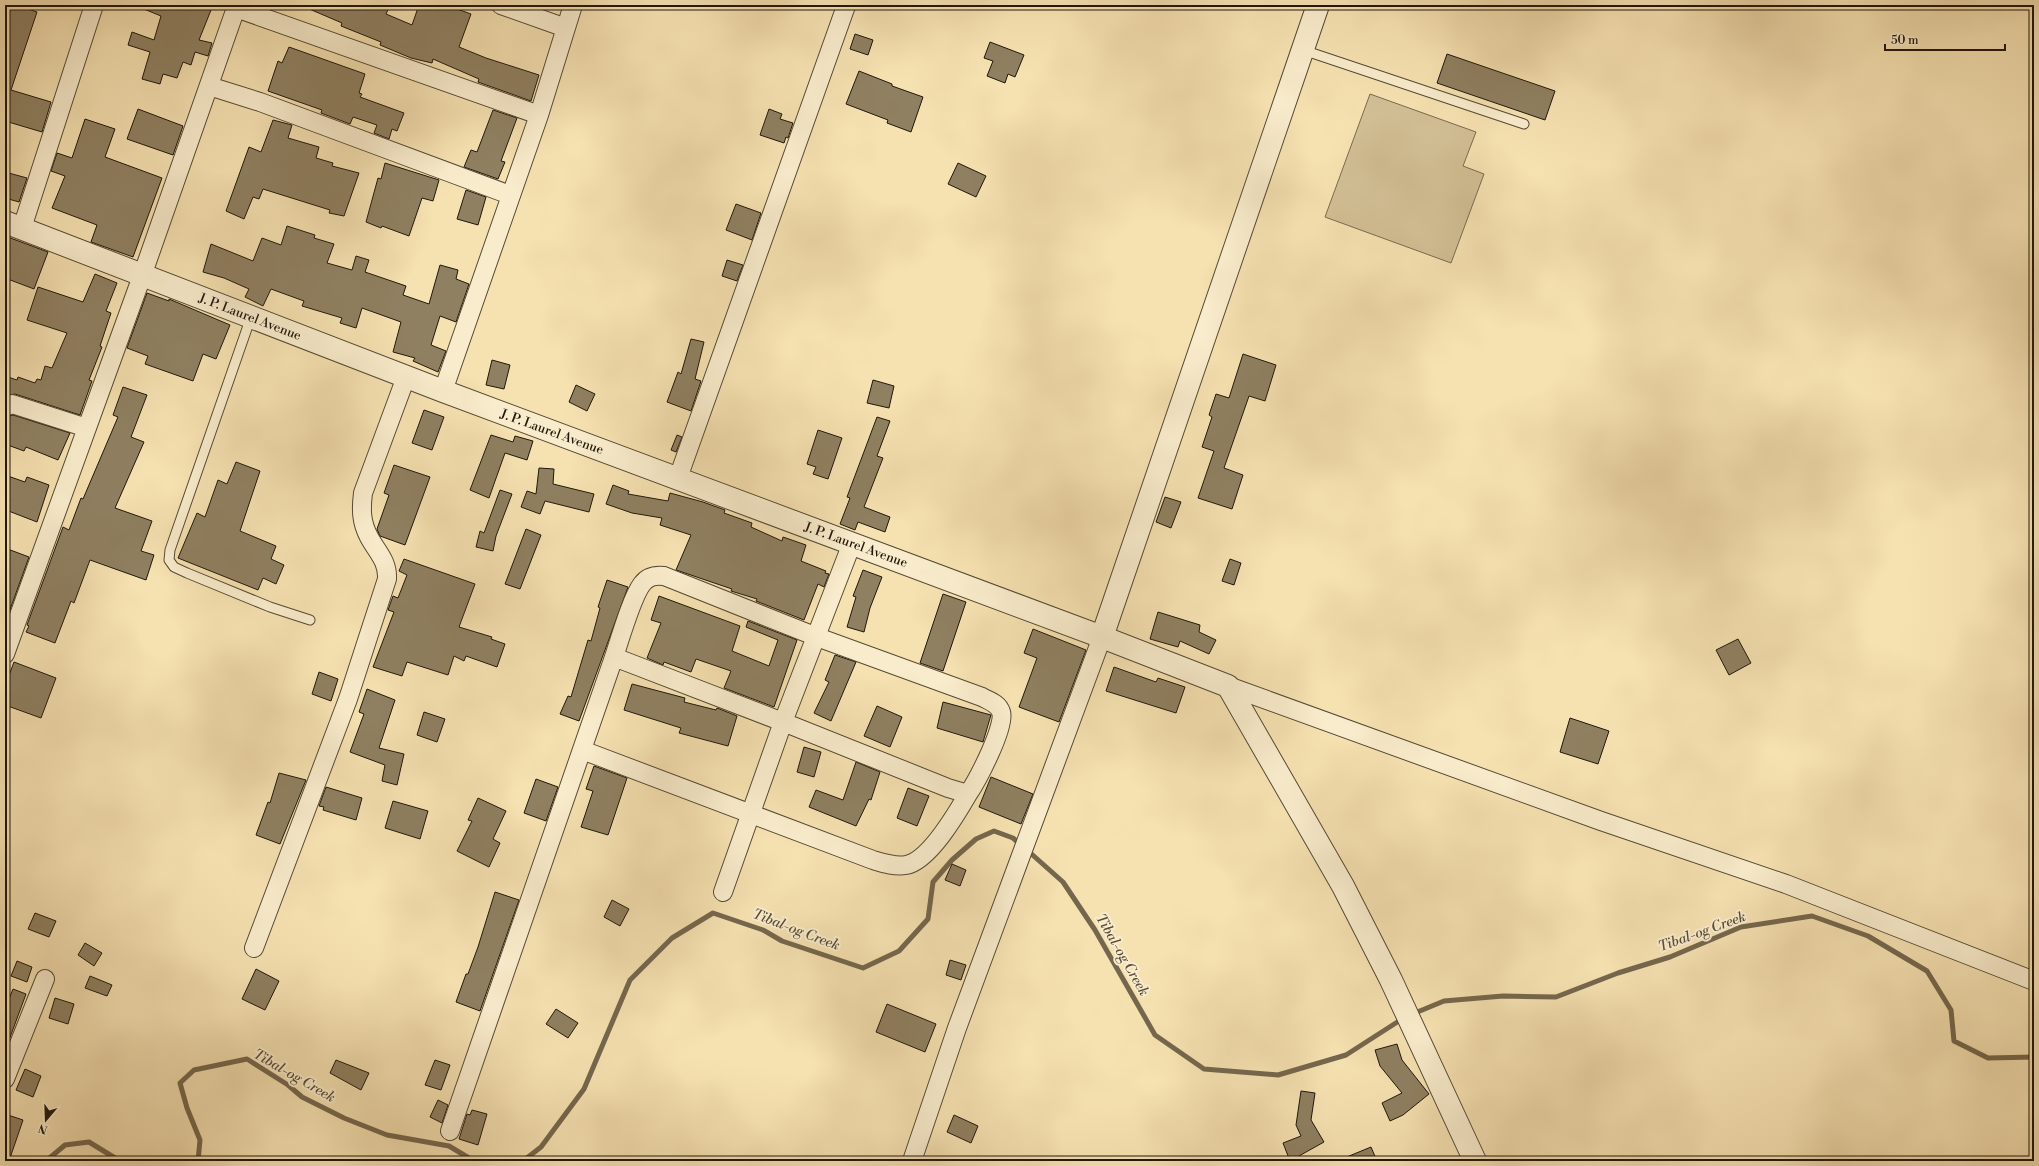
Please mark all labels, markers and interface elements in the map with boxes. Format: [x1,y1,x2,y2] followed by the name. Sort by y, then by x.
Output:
[1885,26,2005,52] scale bar
[1891,33,1919,48] text: 50 m
[196,290,304,344] street label: J. P. Laurel Avenue
[497,406,606,458] street label: J. P. Laurel Avenue
[801,519,910,571] street label: J. P. Laurel Avenue
[750,905,842,955] water label: Tibal-og Creek
[1656,908,1748,956] water label: Tibal-og Creek
[1091,911,1153,999] water label: Tibal-og Creek
[250,1045,338,1107] water label: Tibal-og Creek
[26,1100,66,1140] north arrow
[36,1120,49,1137] text: N

